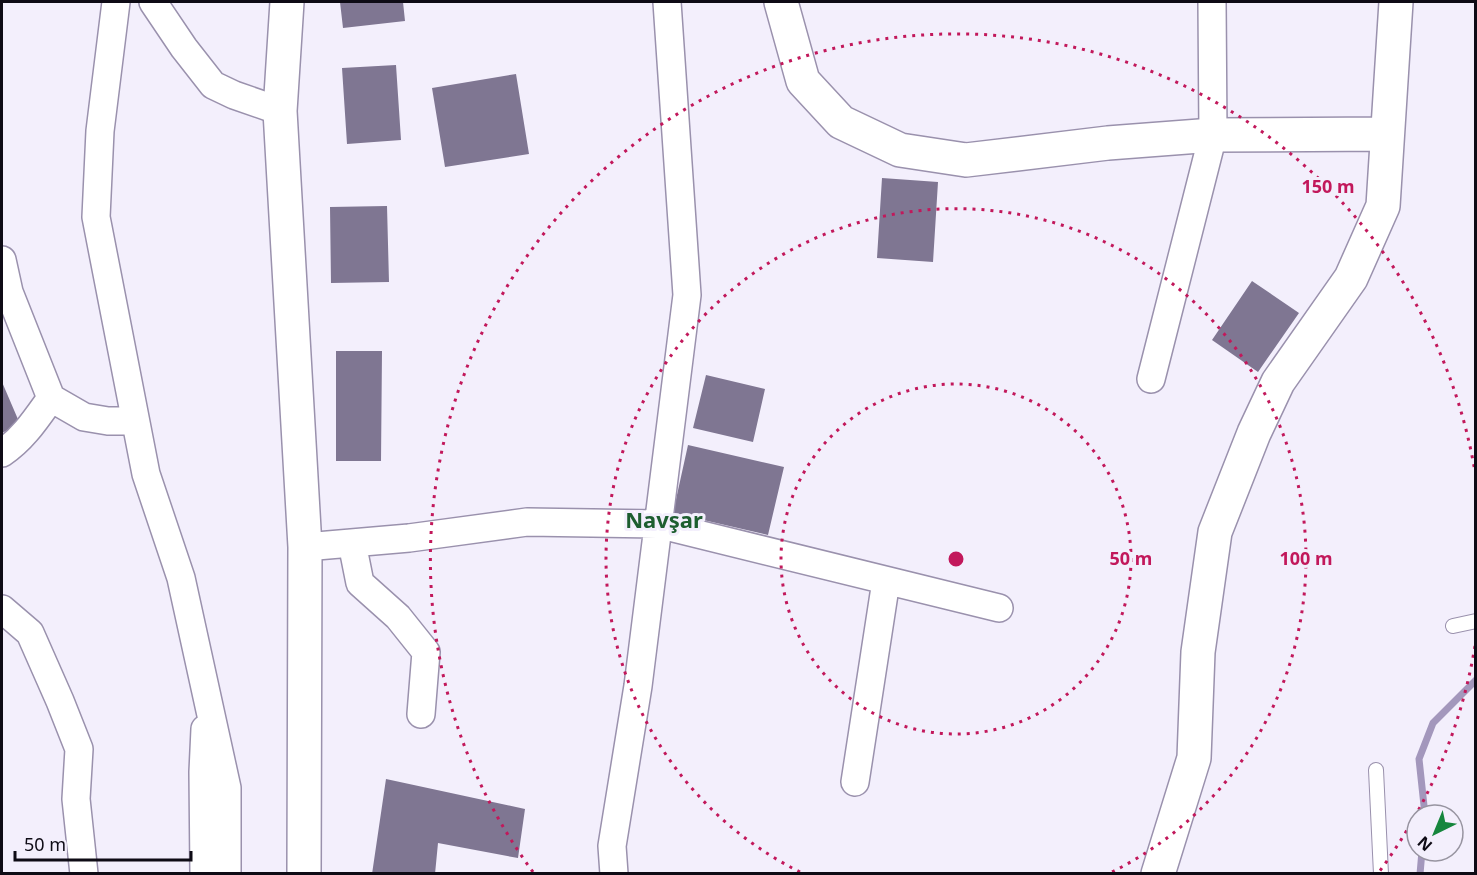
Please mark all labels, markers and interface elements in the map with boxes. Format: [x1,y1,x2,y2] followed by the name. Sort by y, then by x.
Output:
[1301,174,1355,198] text: 150 m
[625,504,703,534] district label: Navşar
[1110,546,1152,570] text: 50 m
[1279,546,1333,570] text: 100 m
[946,549,966,569] centre of rings
[1405,803,1465,863] north arrow
[15,824,190,862] scale bar
[1413,831,1437,856] text: N
[24,832,66,856] text: 50 m

